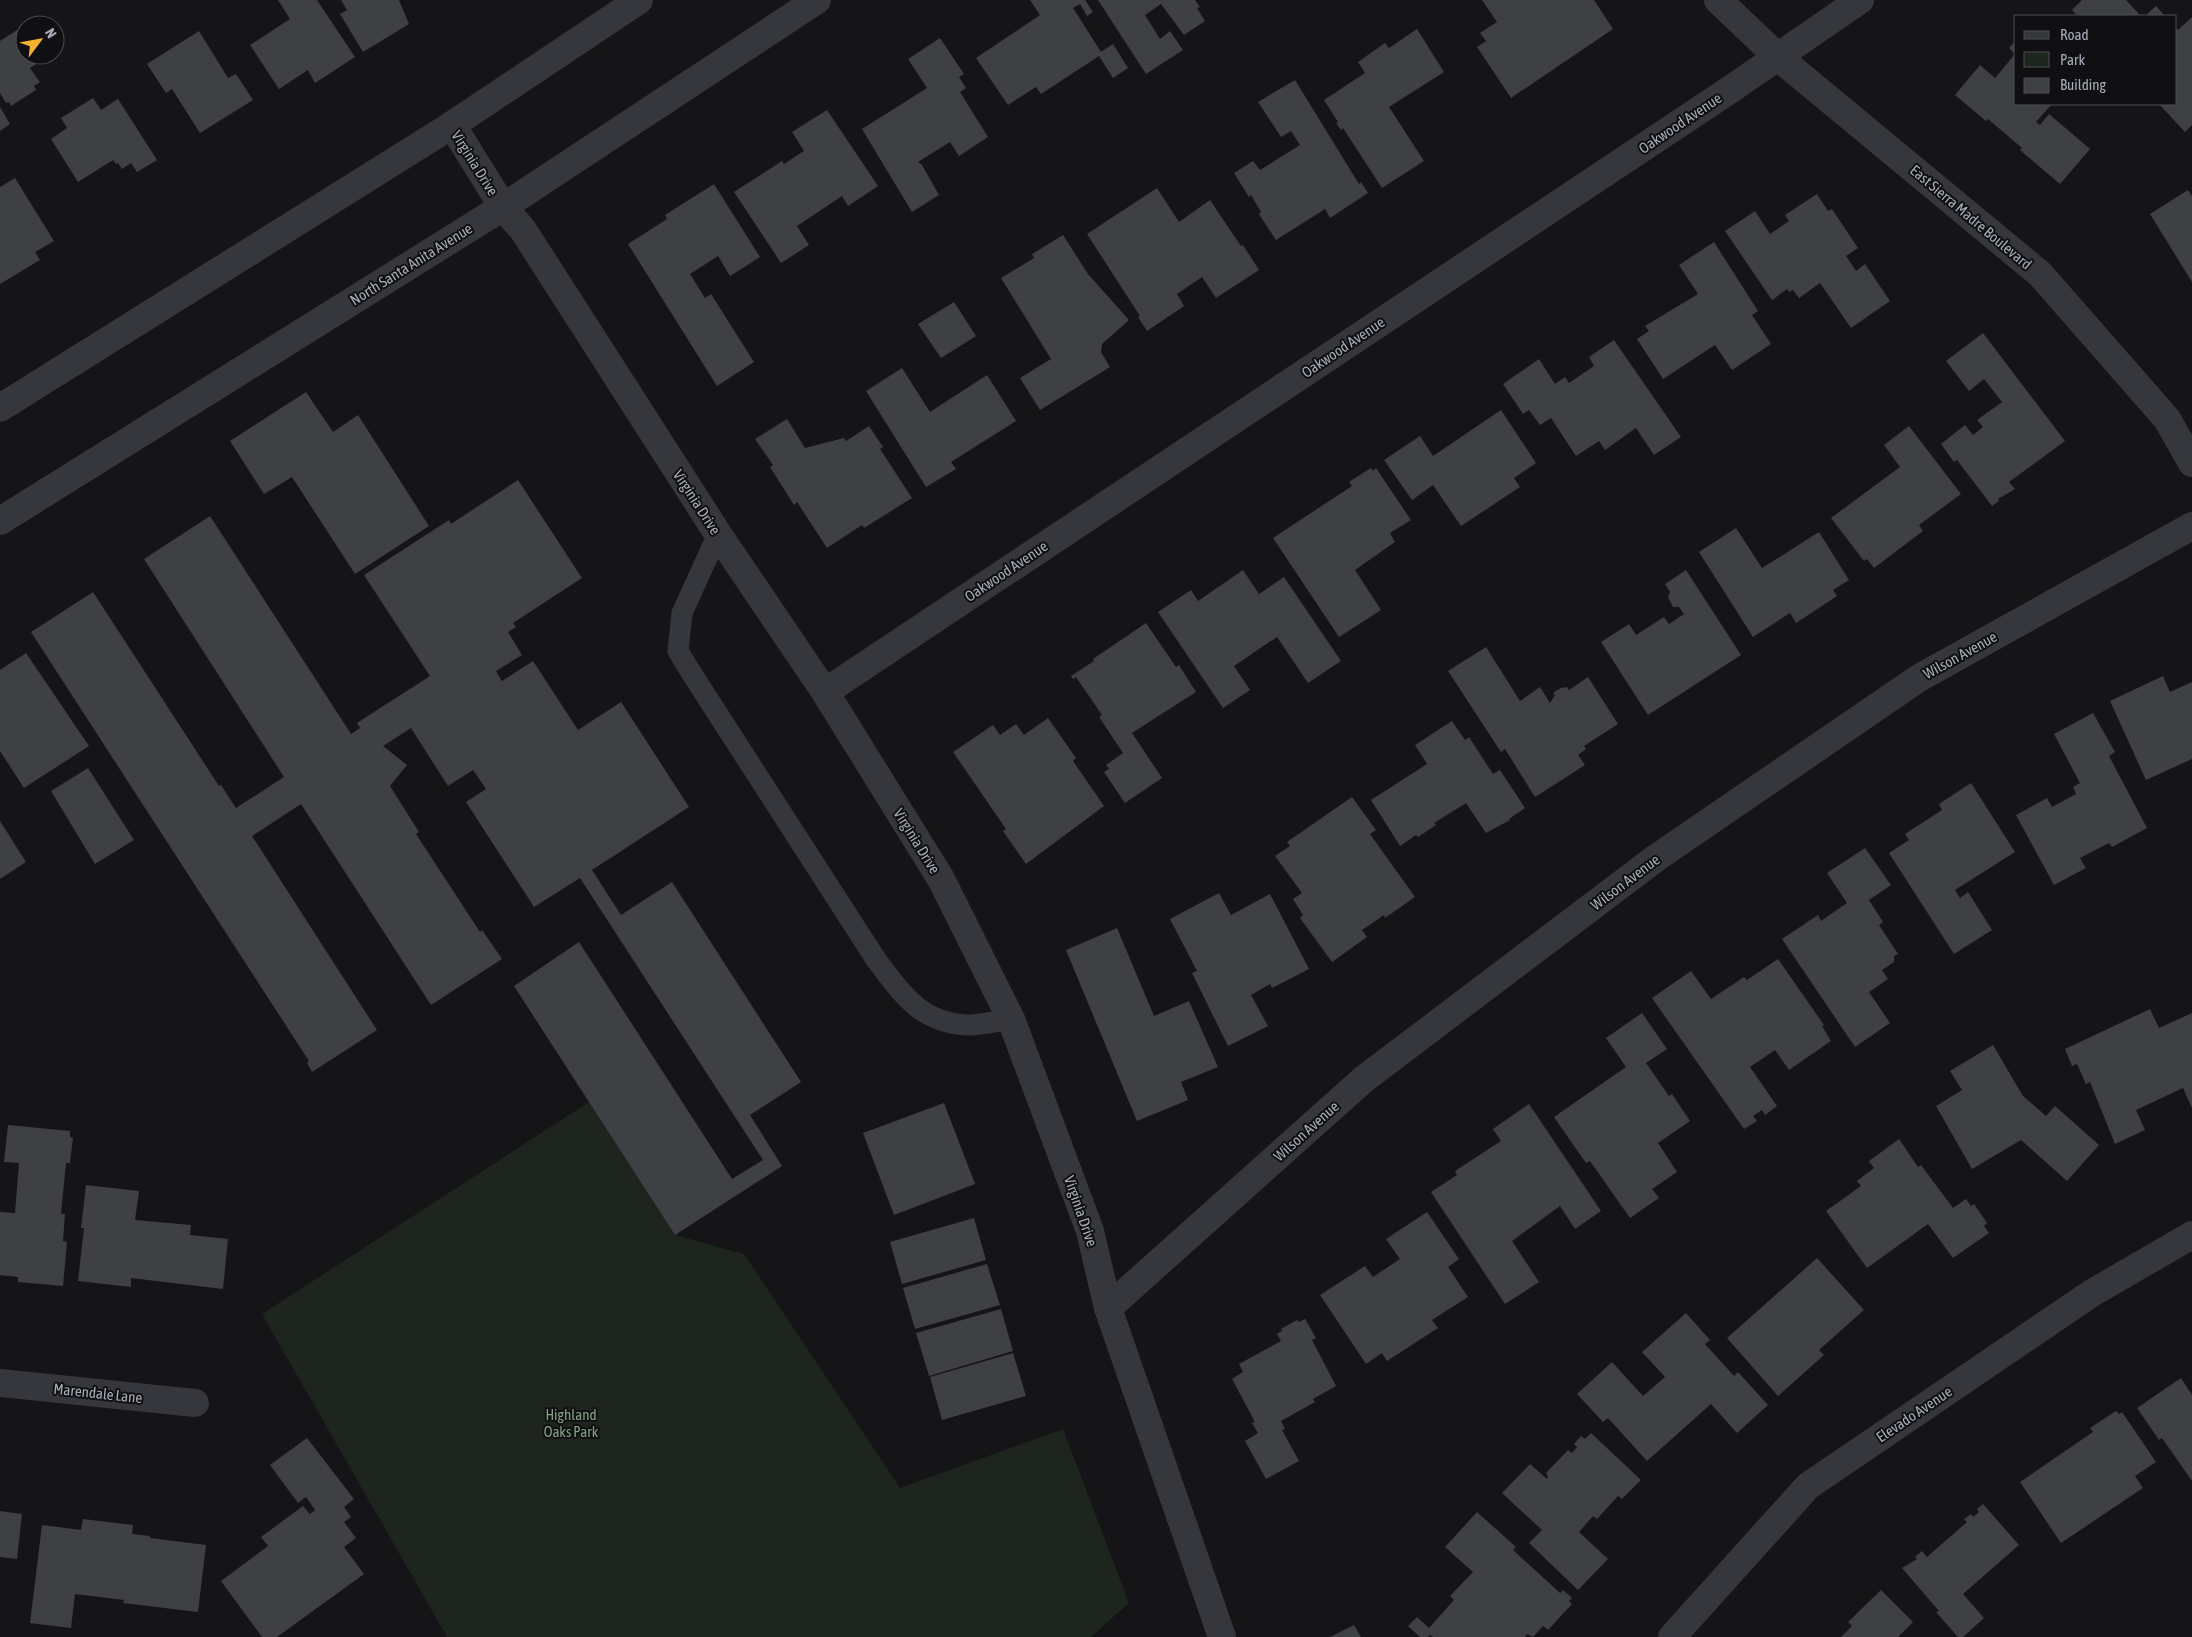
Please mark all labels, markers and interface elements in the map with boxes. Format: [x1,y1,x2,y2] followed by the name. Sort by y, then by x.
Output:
[15,15,65,65] north arrow
[2014,15,2177,105] legend
[42,25,60,41] text: N
[2060,26,2089,43] text: Road
[2060,51,2085,68] text: Park
[2060,76,2106,93] text: Building
[1635,89,1725,157] street label: Oakwood Avenue
[448,127,502,199] street label: Virginia Drive
[1907,161,2035,273] street label: East Sierra Madre Boulevard
[347,219,475,308] street label: North Santa Anita Avenue
[1298,313,1388,381] street label: Oakwood Avenue
[670,467,724,538] street label: Virginia Drive
[961,537,1051,605] street label: Oakwood Avenue
[1920,628,2000,682] street label: Wilson Avenue
[890,805,944,877] street label: Virginia Drive
[1587,851,1663,913] street label: Wilson Avenue
[1270,1097,1342,1165] street label: Wilson Avenue
[1061,1173,1101,1249] street label: Virginia Drive
[53,1380,143,1406] street label: Marendale Lane
[1873,1382,1955,1446] street label: Elevado Avenue
[544,1406,599,1440] park label: Highland Oaks Park

